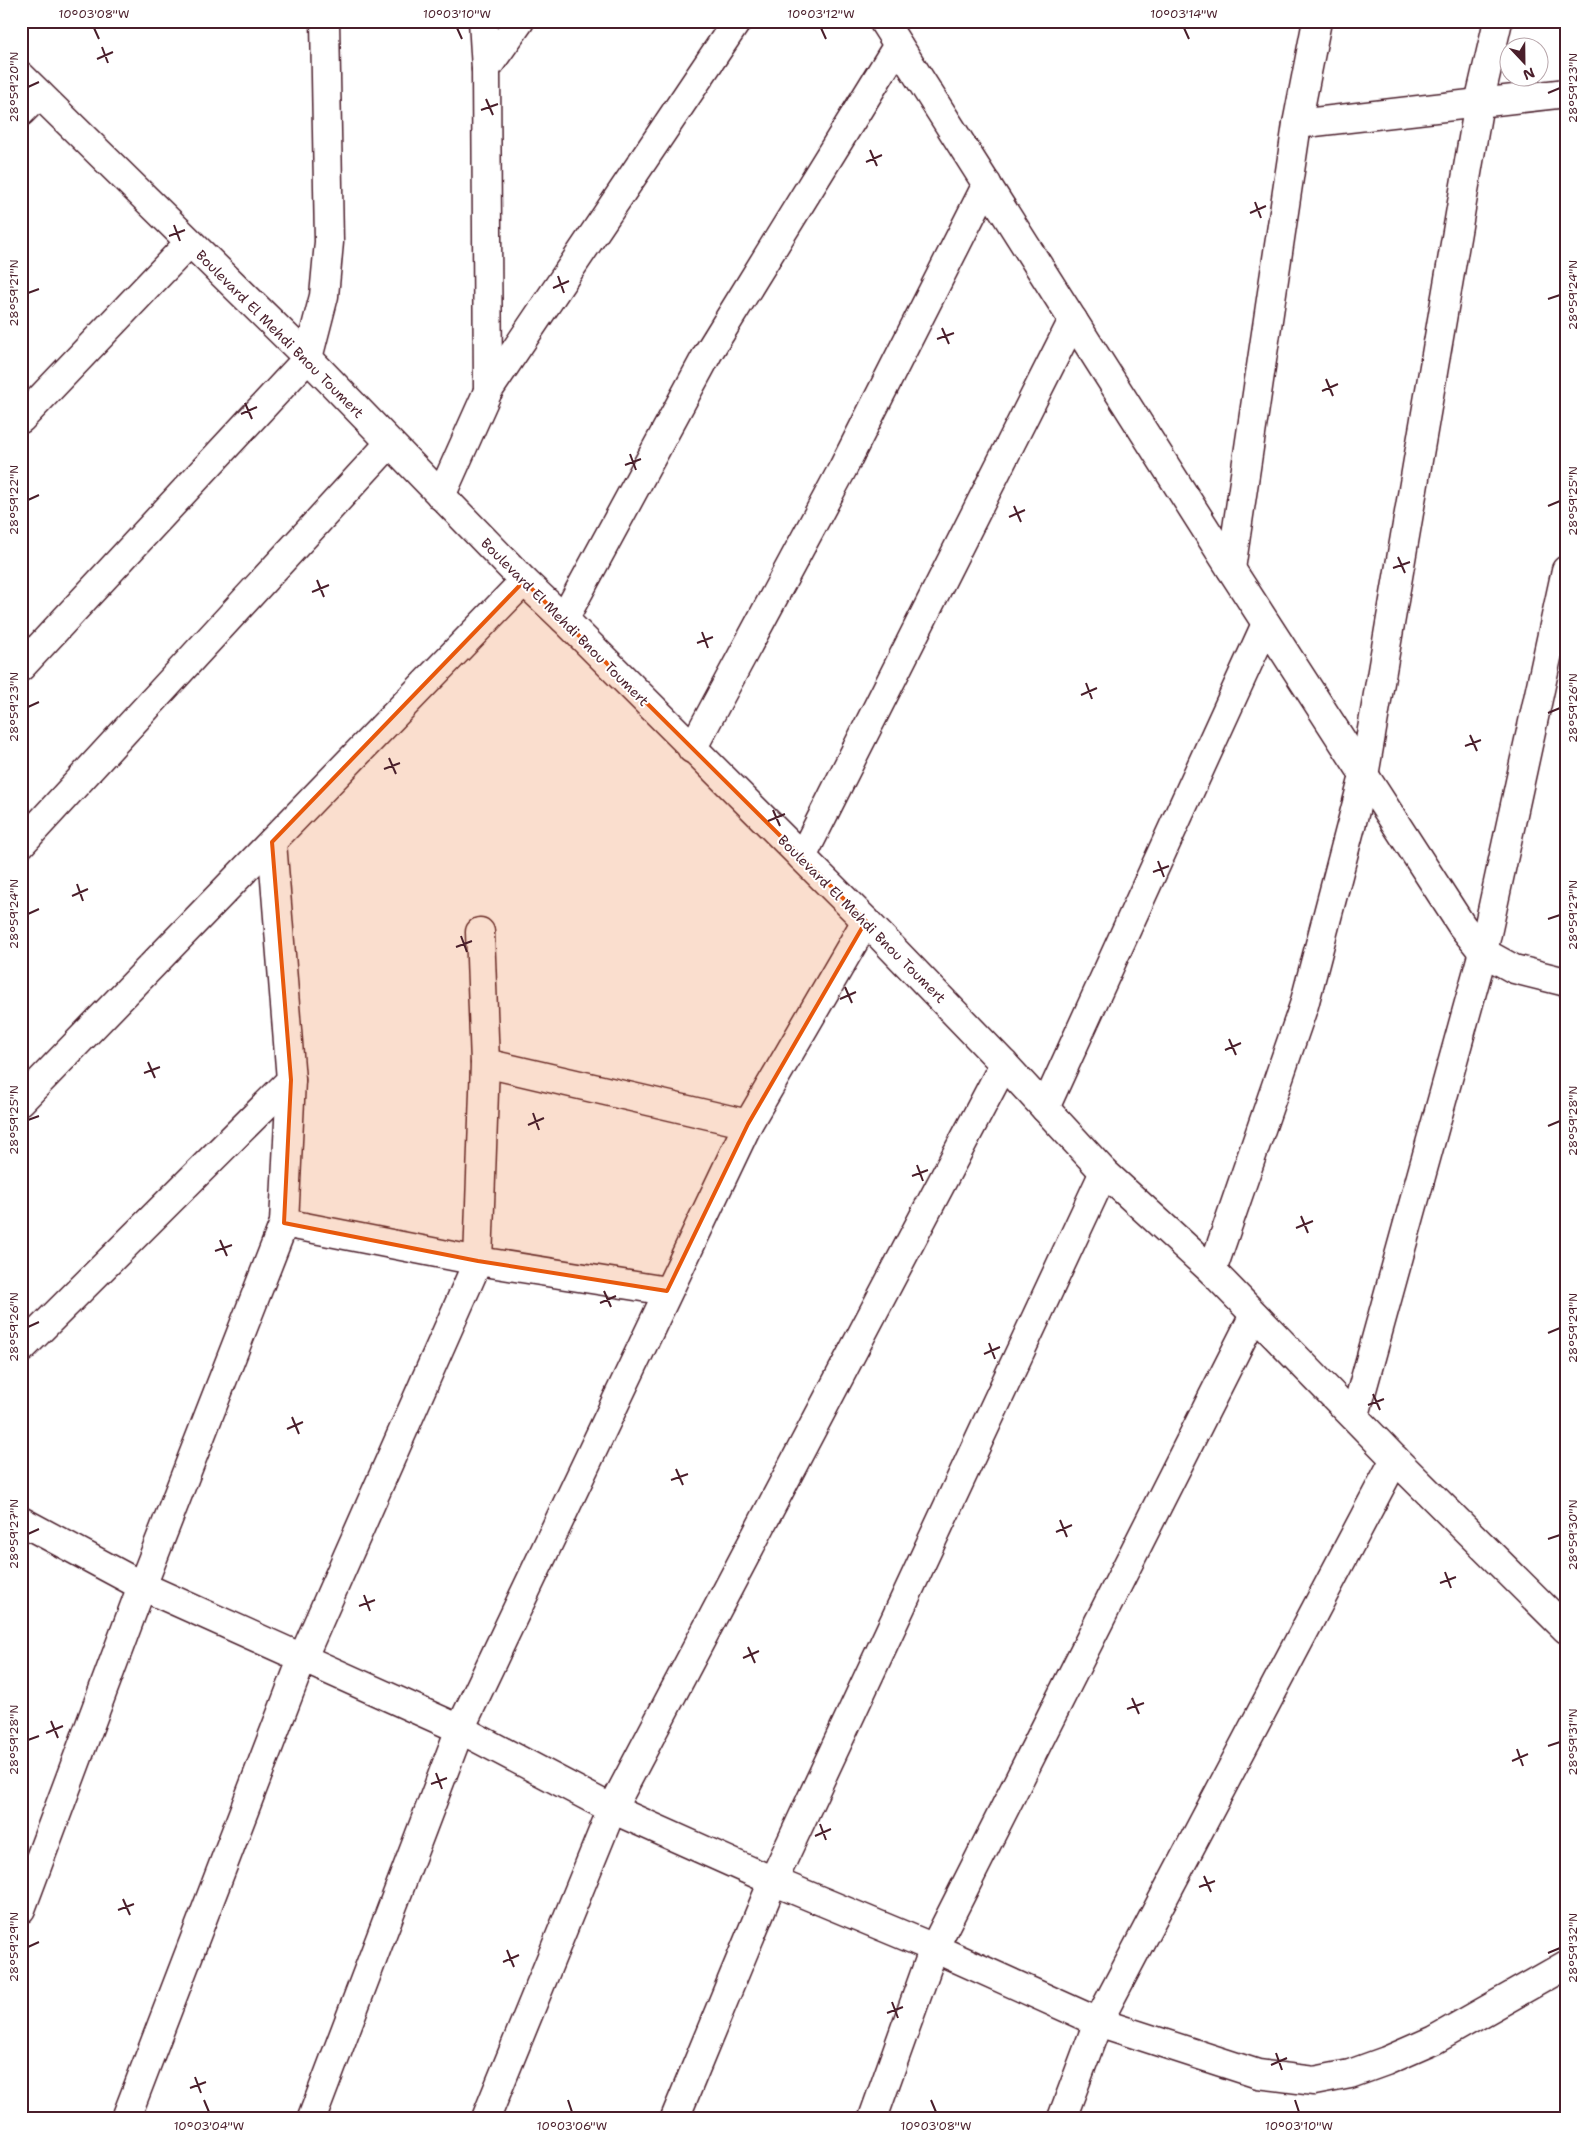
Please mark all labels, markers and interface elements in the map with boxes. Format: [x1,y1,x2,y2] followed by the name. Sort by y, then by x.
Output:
[59,6,129,22] text: 10°03'08"W
[423,6,491,22] text: 10°03'10"W
[787,6,855,22] text: 10°03'12"W
[1150,6,1218,22] text: 10°03'14"W
[1500,38,1550,88] north arrow
[6,52,22,122] text: 28°59'20"N
[1565,53,1581,123] text: 28°59'23"N
[1520,64,1537,84] text: N
[192,246,368,422] street label: Boulevard El Mehdi Bnou Toumert
[6,259,22,327] text: 28°59'21"N
[1565,260,1581,330] text: 28°59'24"N
[6,465,22,535] text: 28°59'22"N
[1565,466,1581,536] text: 28°59'25"N
[477,534,653,710] street label: Boulevard El Mehdi Bnou Toumert
[6,672,22,742] text: 28°59'23"N
[1565,673,1581,743] text: 28°59'26"N
[774,831,950,1007] street label: Boulevard El Mehdi Bnou Toumert
[6,879,22,949] text: 28°59'24"N
[1565,880,1581,950] text: 28°59'27"N
[6,1085,22,1155] text: 28°59'25"N
[1565,1086,1581,1156] text: 28°59'28"N
[6,1292,22,1362] text: 28°59'26"N
[1565,1293,1581,1363] text: 28°59'29"N
[6,1499,22,1569] text: 28°59'27"N
[1565,1499,1581,1571] text: 28°59'30"N
[6,1705,22,1775] text: 28°59'28"N
[1565,1708,1581,1776] text: 28°59'31"N
[6,1912,22,1982] text: 28°59'29"N
[1565,1913,1581,1983] text: 28°59'32"N
[174,2118,244,2134] text: 10°03'04"W
[537,2118,607,2134] text: 10°03'06"W
[901,2118,971,2134] text: 10°03'08"W
[1265,2118,1333,2134] text: 10°03'10"W

